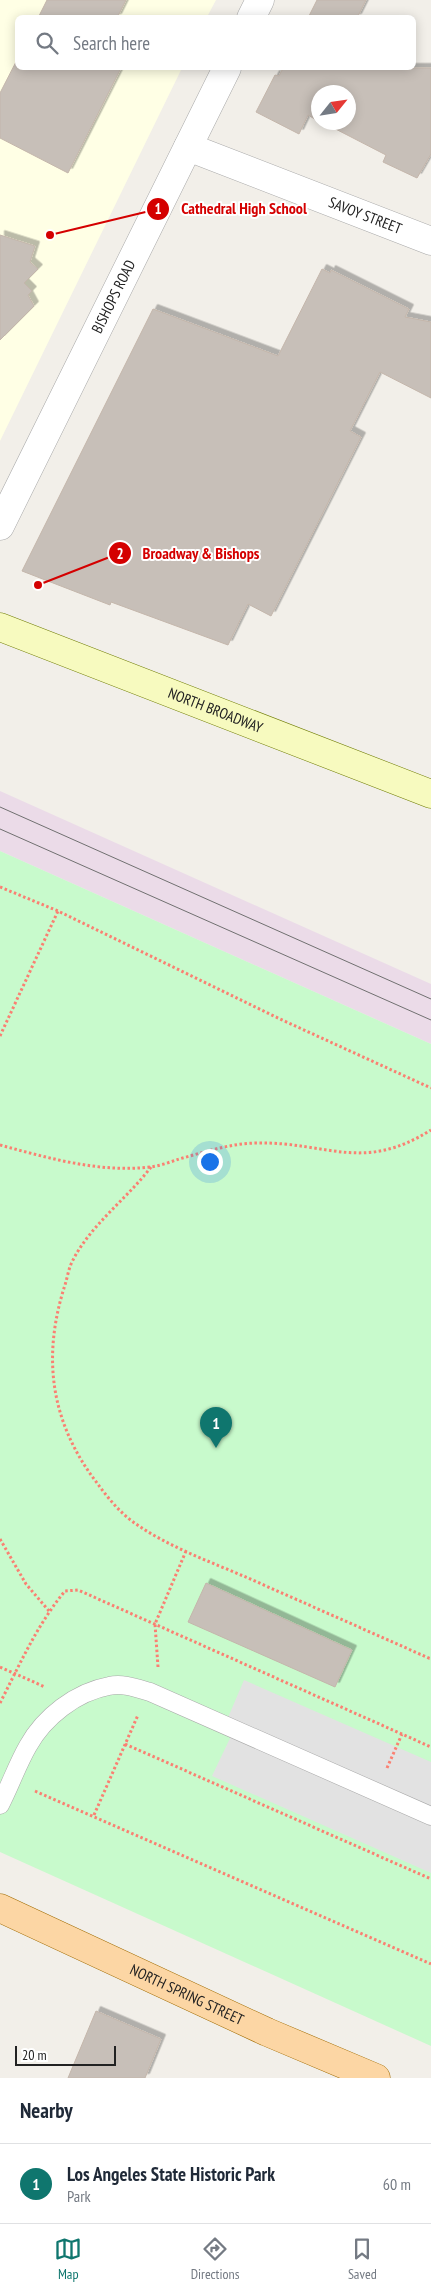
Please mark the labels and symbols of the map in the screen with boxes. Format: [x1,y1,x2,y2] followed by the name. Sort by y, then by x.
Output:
[311,85,356,130] north arrow
[326,192,405,238] street label: SAVOY STREET
[146,193,317,224] callout: Cathedral High School
[181,198,307,218] text: Cathedral High School
[154,199,162,218] text: 1
[87,257,139,336] street label: BISHOPS ROAD
[108,538,270,569] callout: Broadway & Bishops
[143,543,260,563] text: Broadway & Bishops
[116,544,124,563] text: 2
[165,683,266,737] street label: NORTH BROADWAY
[197,1149,223,1175] your location
[200,1407,232,1448] pin: 1
[127,1960,247,2029] street label: NORTH SPRING STREET
[15,2043,116,2066] scale bar

